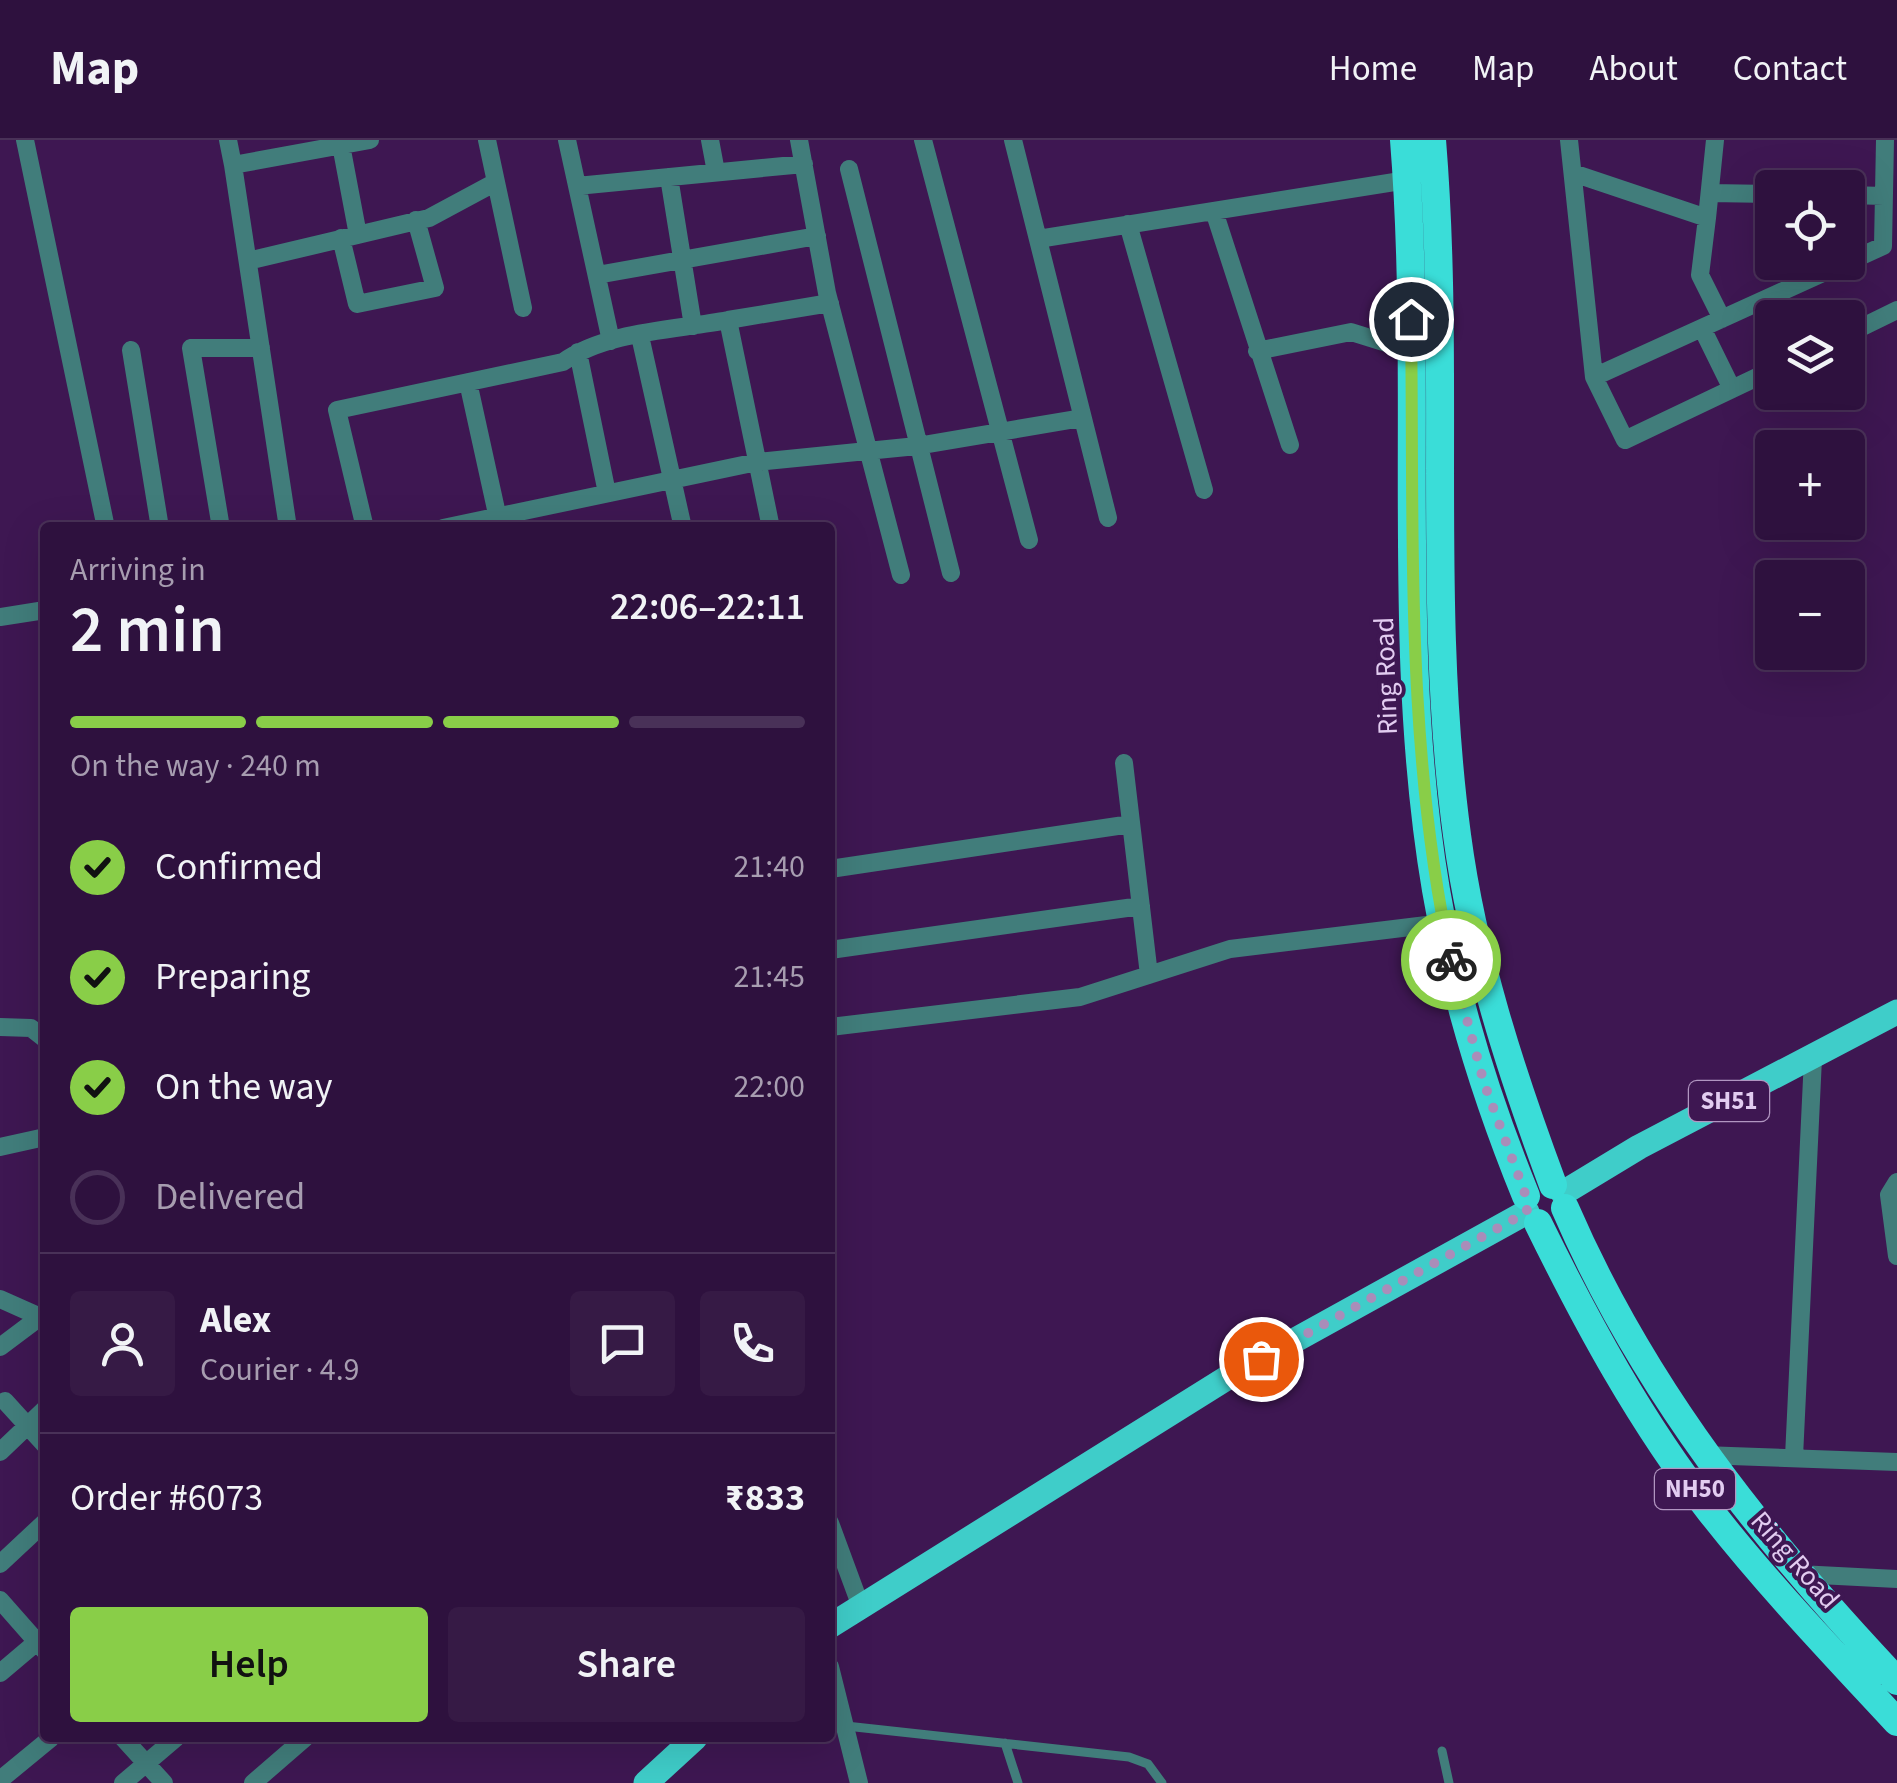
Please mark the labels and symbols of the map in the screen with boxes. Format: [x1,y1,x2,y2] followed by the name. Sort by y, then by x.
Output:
[1369,277,1454,362] pin
[1364,616,1408,736] street label: Ring Road
[1401,910,1501,1010] courier
[1689,1081,1769,1121] road number: SH51
[1219,1317,1304,1402] pin
[1655,1469,1735,1509] road number: NH50
[1741,1502,1849,1618] street label: Ring Road

